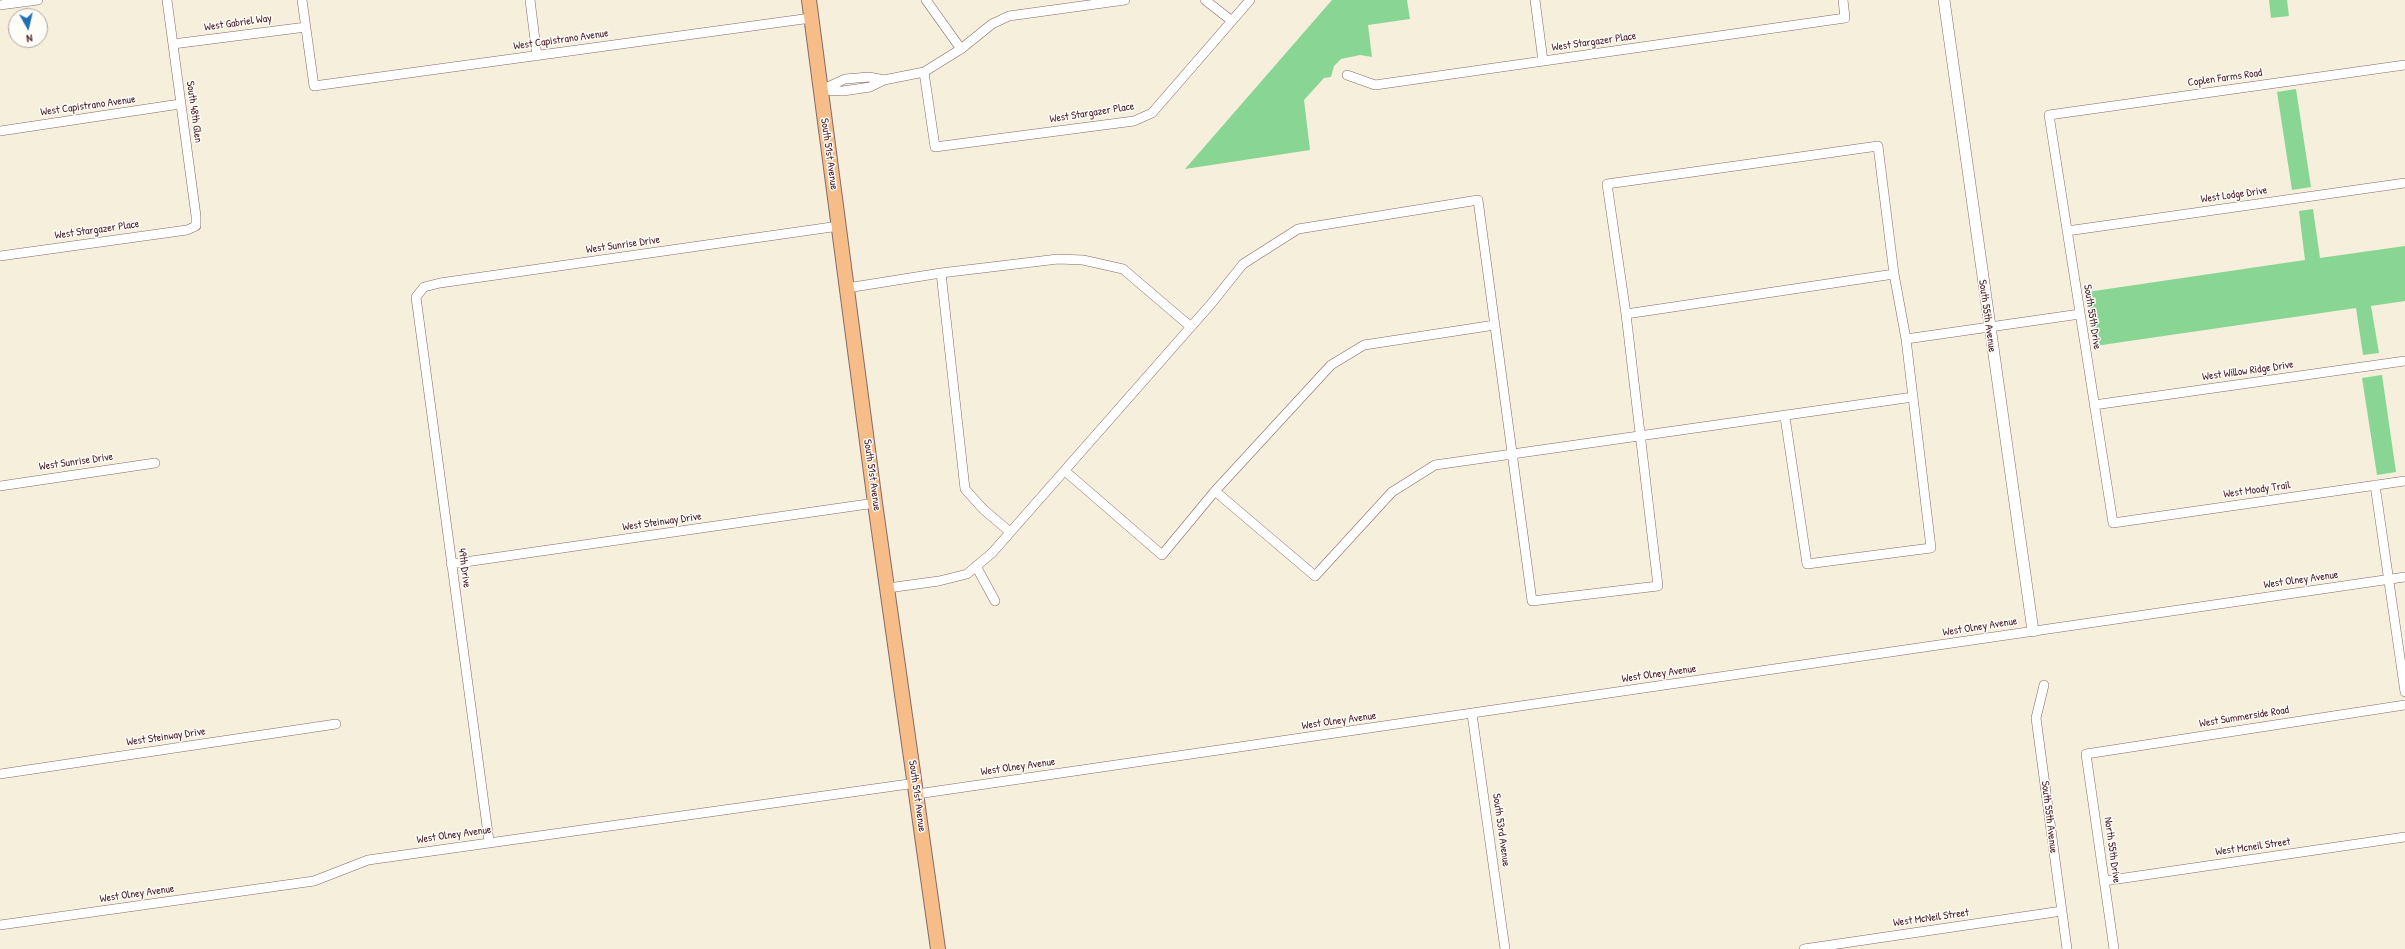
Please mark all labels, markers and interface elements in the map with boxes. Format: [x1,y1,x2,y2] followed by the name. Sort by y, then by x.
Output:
[8,8,48,48] north arrow
[203,12,273,34] street label: West Gabriel Way
[513,27,609,53] street label: West Capistrano Avenue
[1551,30,1637,54] street label: West Stargazer Place
[26,32,33,46] text: N
[2187,66,2263,90] street label: Coplen Farms Road
[183,80,205,144] street label: South 48th Glen
[40,93,136,119] street label: West Capistrano Avenue
[1049,100,1135,126] street label: West Stargazer Place
[817,117,841,191] street label: South 51st Avenue
[2200,184,2268,206] street label: West Lodge Drive
[54,218,140,242] street label: West Stargazer Place
[585,233,661,257] street label: West Sunrise Drive
[1975,279,1999,353] street label: South 55th Avenue
[2080,283,2104,351] street label: South 55th Drive
[2202,358,2294,384] street label: West Willow Ridge Drive
[860,438,884,512] street label: South 51st Avenue
[38,450,114,474] street label: West Sunrise Drive
[2223,479,2291,501] street label: West Moody Trail
[622,510,702,534] street label: West Steinway Drive
[455,547,473,589] street label: 49th Drive
[2263,568,2339,592] street label: West Olney Avenue
[1942,615,2018,639] street label: West Olney Avenue
[1621,662,1697,686] street label: West Olney Avenue
[2198,703,2290,731] street label: West Summerside Road
[1301,709,1377,733] street label: West Olney Avenue
[126,725,206,749] street label: West Steinway Drive
[980,755,1056,779] street label: West Olney Avenue
[905,759,929,833] street label: South 51st Avenue
[2038,780,2060,854] street label: South 55th Avenue
[1489,793,1513,867] street label: South 53rd Avenue
[2101,816,2123,884] street label: North 55th Drive
[416,823,492,847] street label: West Olney Avenue
[2215,835,2291,859] street label: West Mcneil Street
[99,882,175,906] street label: West Olney Avenue
[1892,906,1970,930] street label: West McNeil Street

